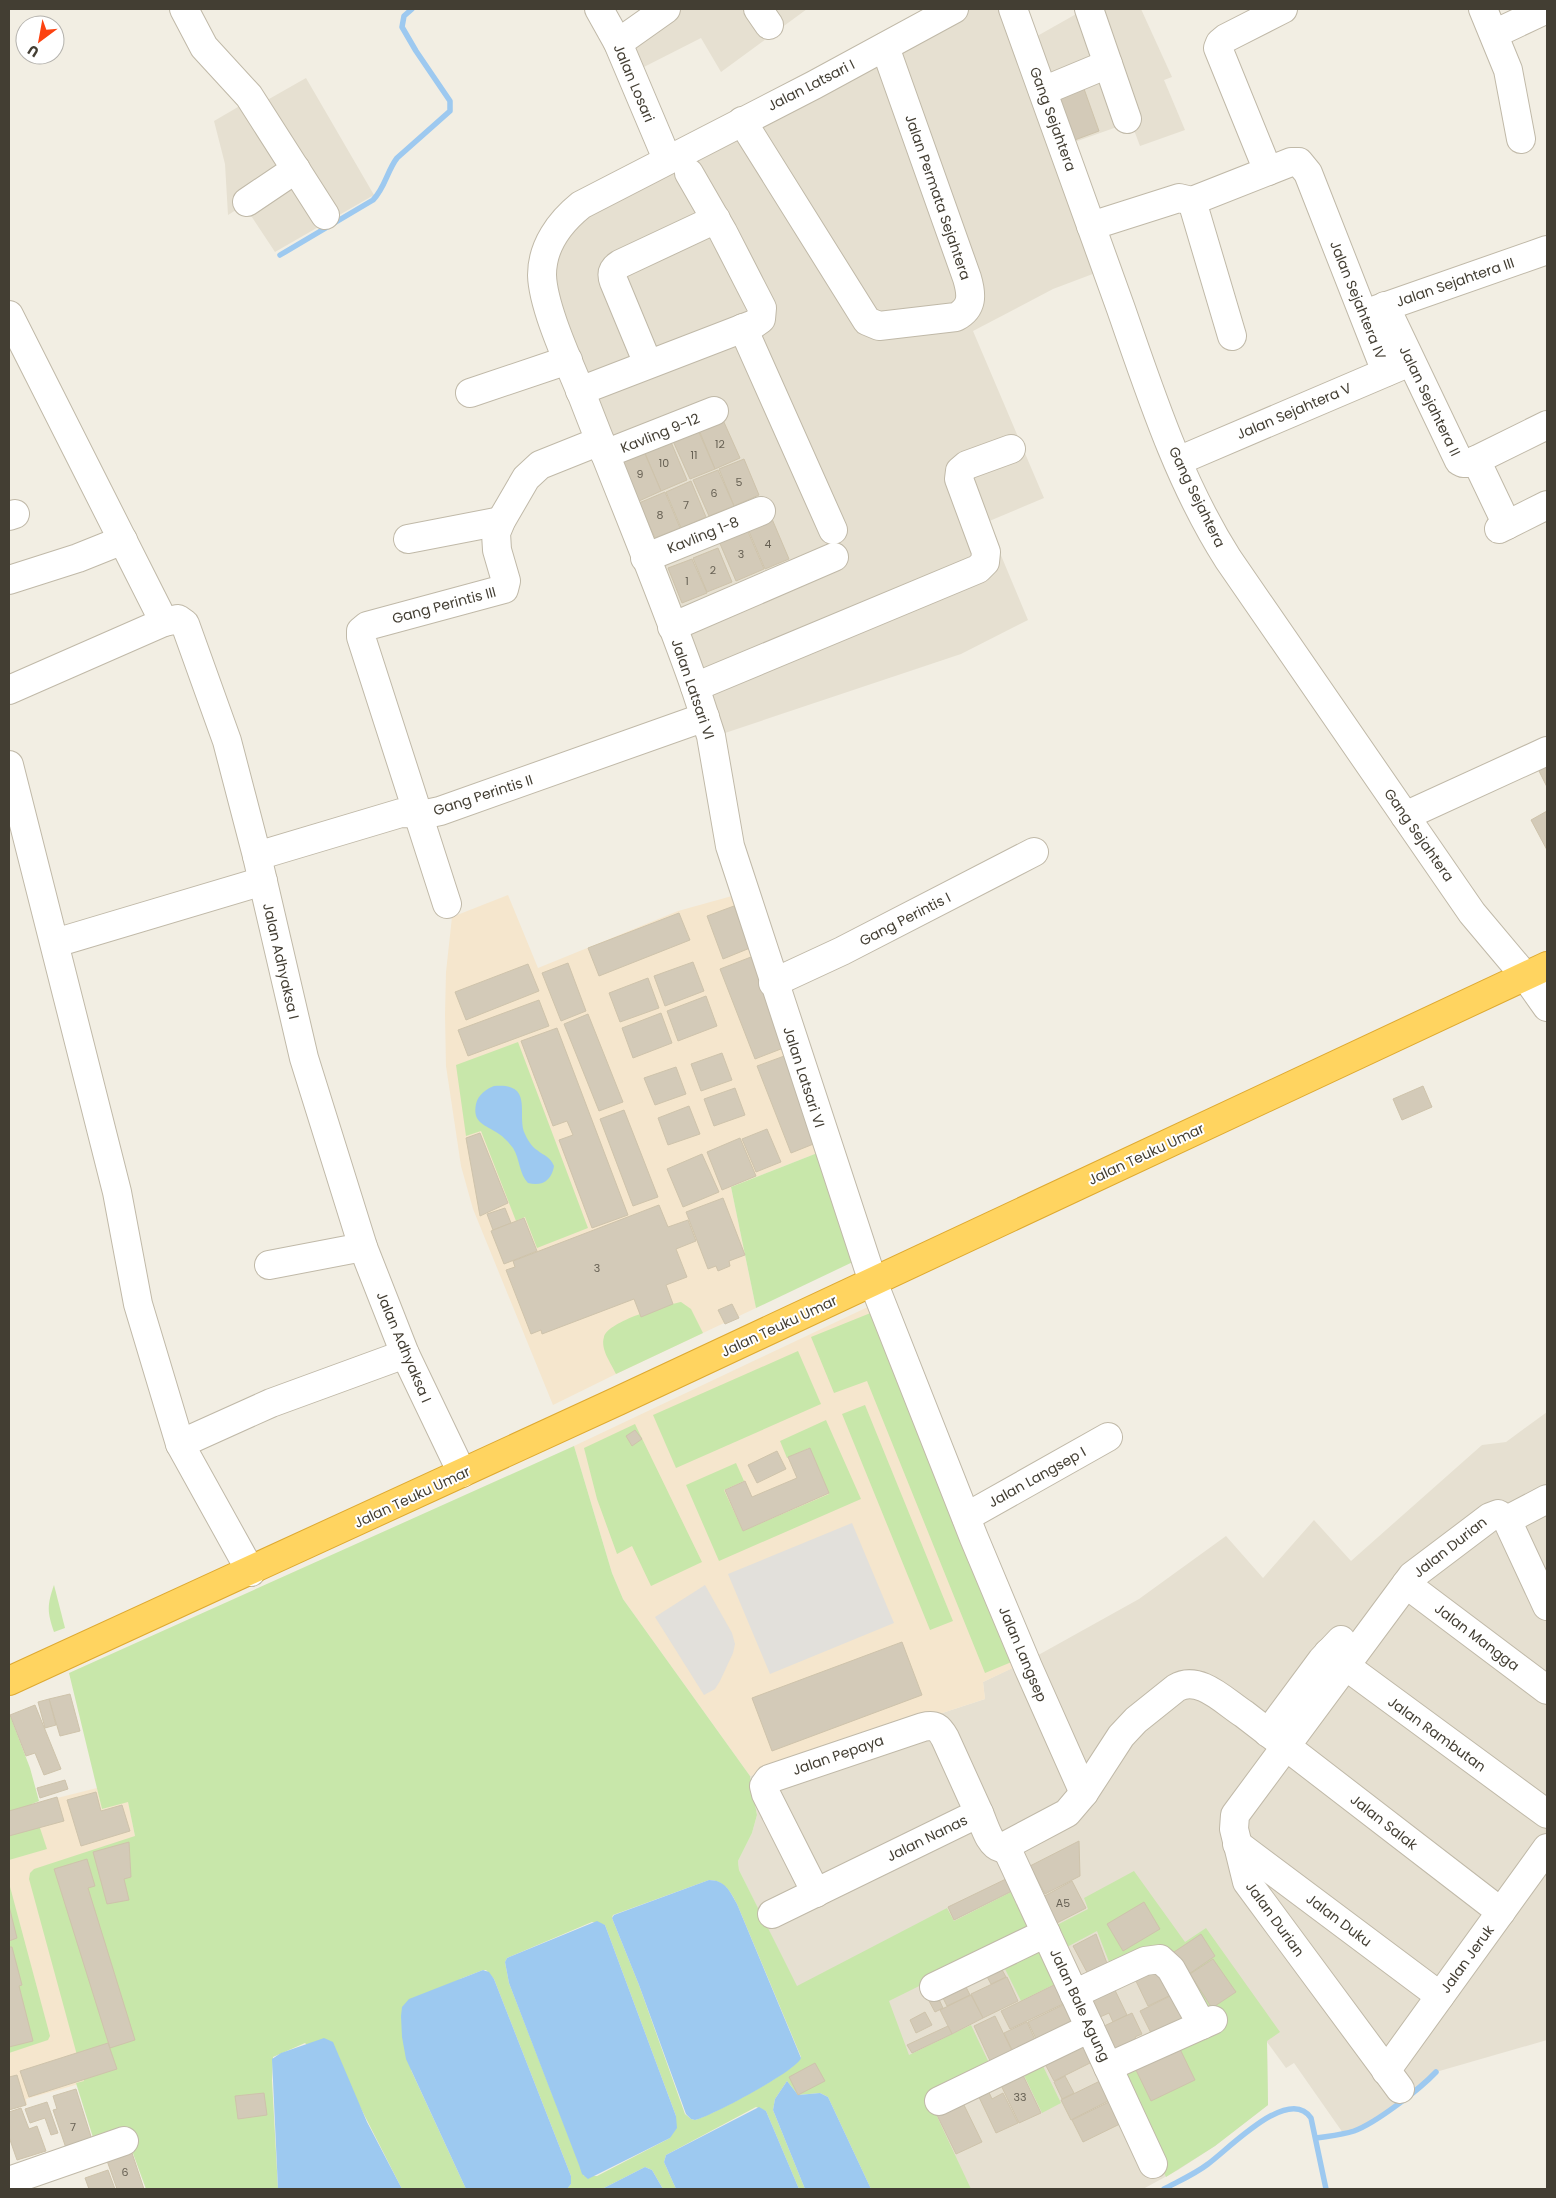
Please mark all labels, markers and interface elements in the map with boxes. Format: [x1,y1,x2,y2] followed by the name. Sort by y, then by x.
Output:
[15,15,65,65] north arrow
[24,40,43,62] text: U
[609,41,659,125] street label: Jalan Losari
[764,54,858,116] street label: Jalan Latsari I
[1025,64,1081,174] street label: Gang Sejahtera
[900,112,976,282] street label: Jalan Permata Sejahtera
[1325,238,1391,363] street label: Jalan Sejahtera IV
[1393,252,1517,312] street label: Jalan Sejahtera III
[1395,343,1465,459] street label: Jalan Sejahtera II
[1234,378,1355,444] street label: Jalan Sejahtera V
[617,408,703,458] street label: Kavling 9-12
[715,436,725,452] house number: 12
[1164,443,1230,551] street label: Gang Sejahtera
[690,447,698,463] house number: 11
[659,455,669,471] house number: 10
[637,466,644,482] house number: 9
[736,474,743,490] house number: 5
[711,485,718,501] house number: 6
[683,497,689,513] house number: 7
[657,507,664,523] house number: 8
[664,511,742,558] street label: Kavling 1-8
[765,536,772,552] house number: 4
[738,546,744,562] house number: 3
[710,562,716,578] house number: 2
[685,573,689,589] house number: 1
[390,582,498,628] street label: Gang Perintis III
[666,636,720,742] street label: Jalan Latsari VI
[431,770,535,820] street label: Gang Perintis II
[1379,784,1459,886] street label: Gang Sejahtera
[856,887,954,951] street label: Gang Perintis I
[258,901,304,1021] street label: Jalan Adhyaksa I
[778,1024,830,1130] street label: Jalan Latsari VI
[1085,1118,1207,1190] street label: Jalan Teuku Umar
[594,1260,600,1276] house number: 3
[372,1288,436,1406] street label: Jalan Adhyaksa I
[718,1290,840,1362] street label: Jalan Teuku Umar
[984,1442,1090,1512] street label: Jalan Langsep I
[351,1461,473,1533] street label: Jalan Teuku Umar
[1409,1512,1491,1582] street label: Jalan Durian
[1431,1599,1523,1675] street label: Jalan Mangga
[994,1603,1052,1705] street label: Jalan Langsep
[1384,1692,1490,1776] street label: Jalan Rambutan
[790,1730,886,1780] street label: Jalan Pepaya
[1346,1789,1422,1855] street label: Jalan Salak
[883,1810,971,1866] street label: Jalan Nanas
[1241,1877,1309,1961] street label: Jalan Durian
[1302,1889,1376,1951] street label: Jalan Duku
[1056,1895,1070,1911] house number: A5
[1435,1920,1499,1997] street label: Jalan Jeruk
[1045,1945,1115,2065] street label: Jalan Bale Agung
[1014,2089,1026,2105] house number: 33
[70,2119,76,2135] house number: 7
[122,2164,129,2180] house number: 6

